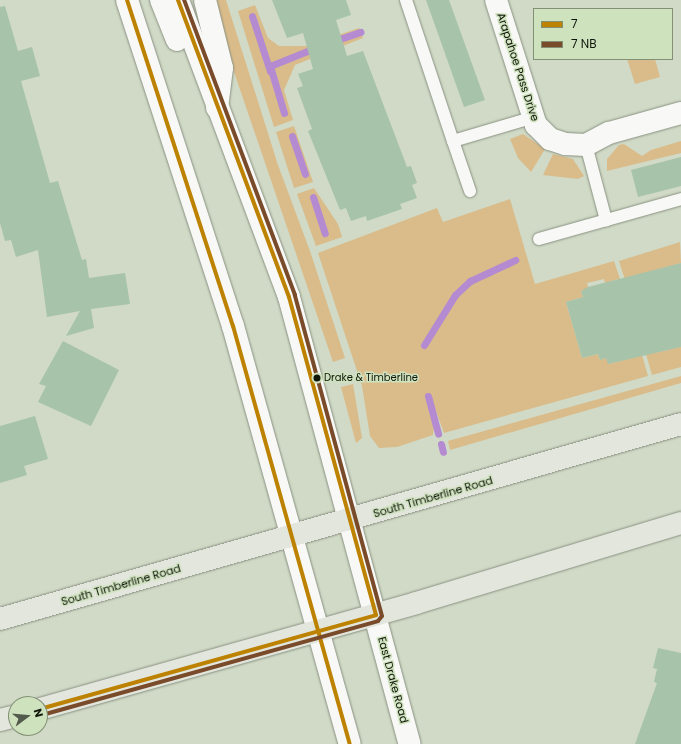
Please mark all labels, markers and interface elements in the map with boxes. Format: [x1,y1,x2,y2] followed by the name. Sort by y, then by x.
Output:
[533,8,673,60] legend
[494,11,542,123] street label: Arapahoe Pass Drive
[571,15,578,32] text: 7
[571,35,597,52] text: 7 NB
[324,372,418,384] place label: Drake & Timberline
[312,373,322,383] marker: Drake & Timberline
[372,474,494,520] street label: South Timberline Road
[60,562,182,608] street label: South Timberline Road
[375,635,411,725] street label: East Drake Road
[8,696,48,736] north arrow
[30,707,47,719] text: N

